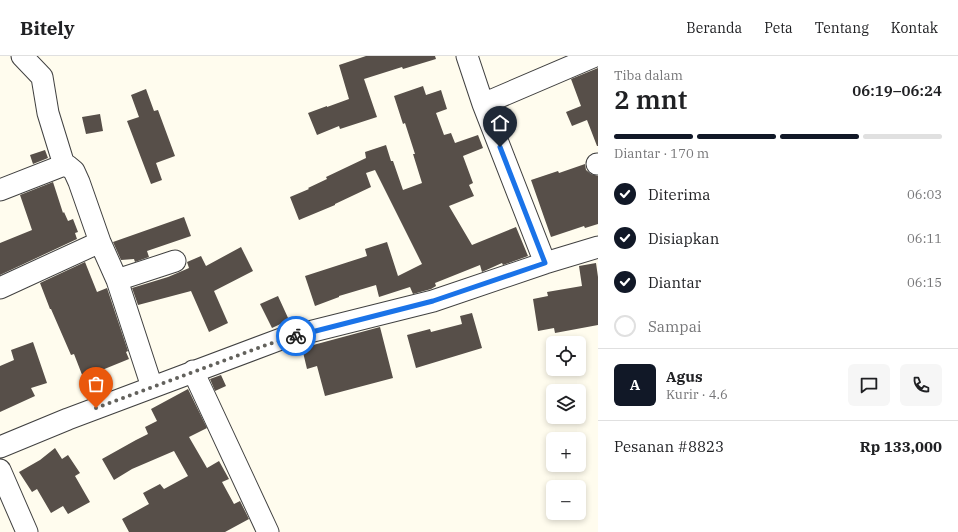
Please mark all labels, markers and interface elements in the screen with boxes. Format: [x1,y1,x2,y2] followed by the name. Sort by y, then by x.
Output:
[20,16,75,40] text: Bitely
[686,19,742,37] text: Beranda
[764,19,793,37] text: Peta
[815,19,869,37] text: Tentang
[891,19,938,37] text: Kontak
[614,67,683,84] text: Tiba dalam
[852,81,942,100] text: 06:19–06:24
[614,82,687,116] text: 2 mnt
[483,106,517,147] pin
[489,112,511,134] icon: home
[614,145,709,162] text: Diantar · 170 m
[614,183,636,205] icon: check
[648,185,711,204] text: Diterima
[907,186,942,203] text: 06:03
[614,227,636,249] icon: check
[648,229,719,248] text: Disiapkan
[907,230,942,247] text: 06:11
[614,271,636,293] icon: check
[648,273,701,292] text: Diantar
[907,274,942,291] text: 06:15
[276,316,316,356] courier
[648,317,702,336] text: Sampai
[285,325,307,347] icon: bike
[546,336,586,520] map controls
[546,336,586,376] button: locate
[848,364,890,406] button: chat
[900,364,942,406] button: phone
[79,367,113,408] pin
[666,367,703,386] text: Agus
[85,373,107,395] icon: bag
[630,375,640,394] text: A
[546,384,586,424] button: layers
[666,386,728,403] text: Kurir · 4.6
[546,432,586,472] button: +
[614,437,724,456] text: Pesanan #8823
[860,437,942,456] text: Rp 133,000
[546,480,586,520] button: −

